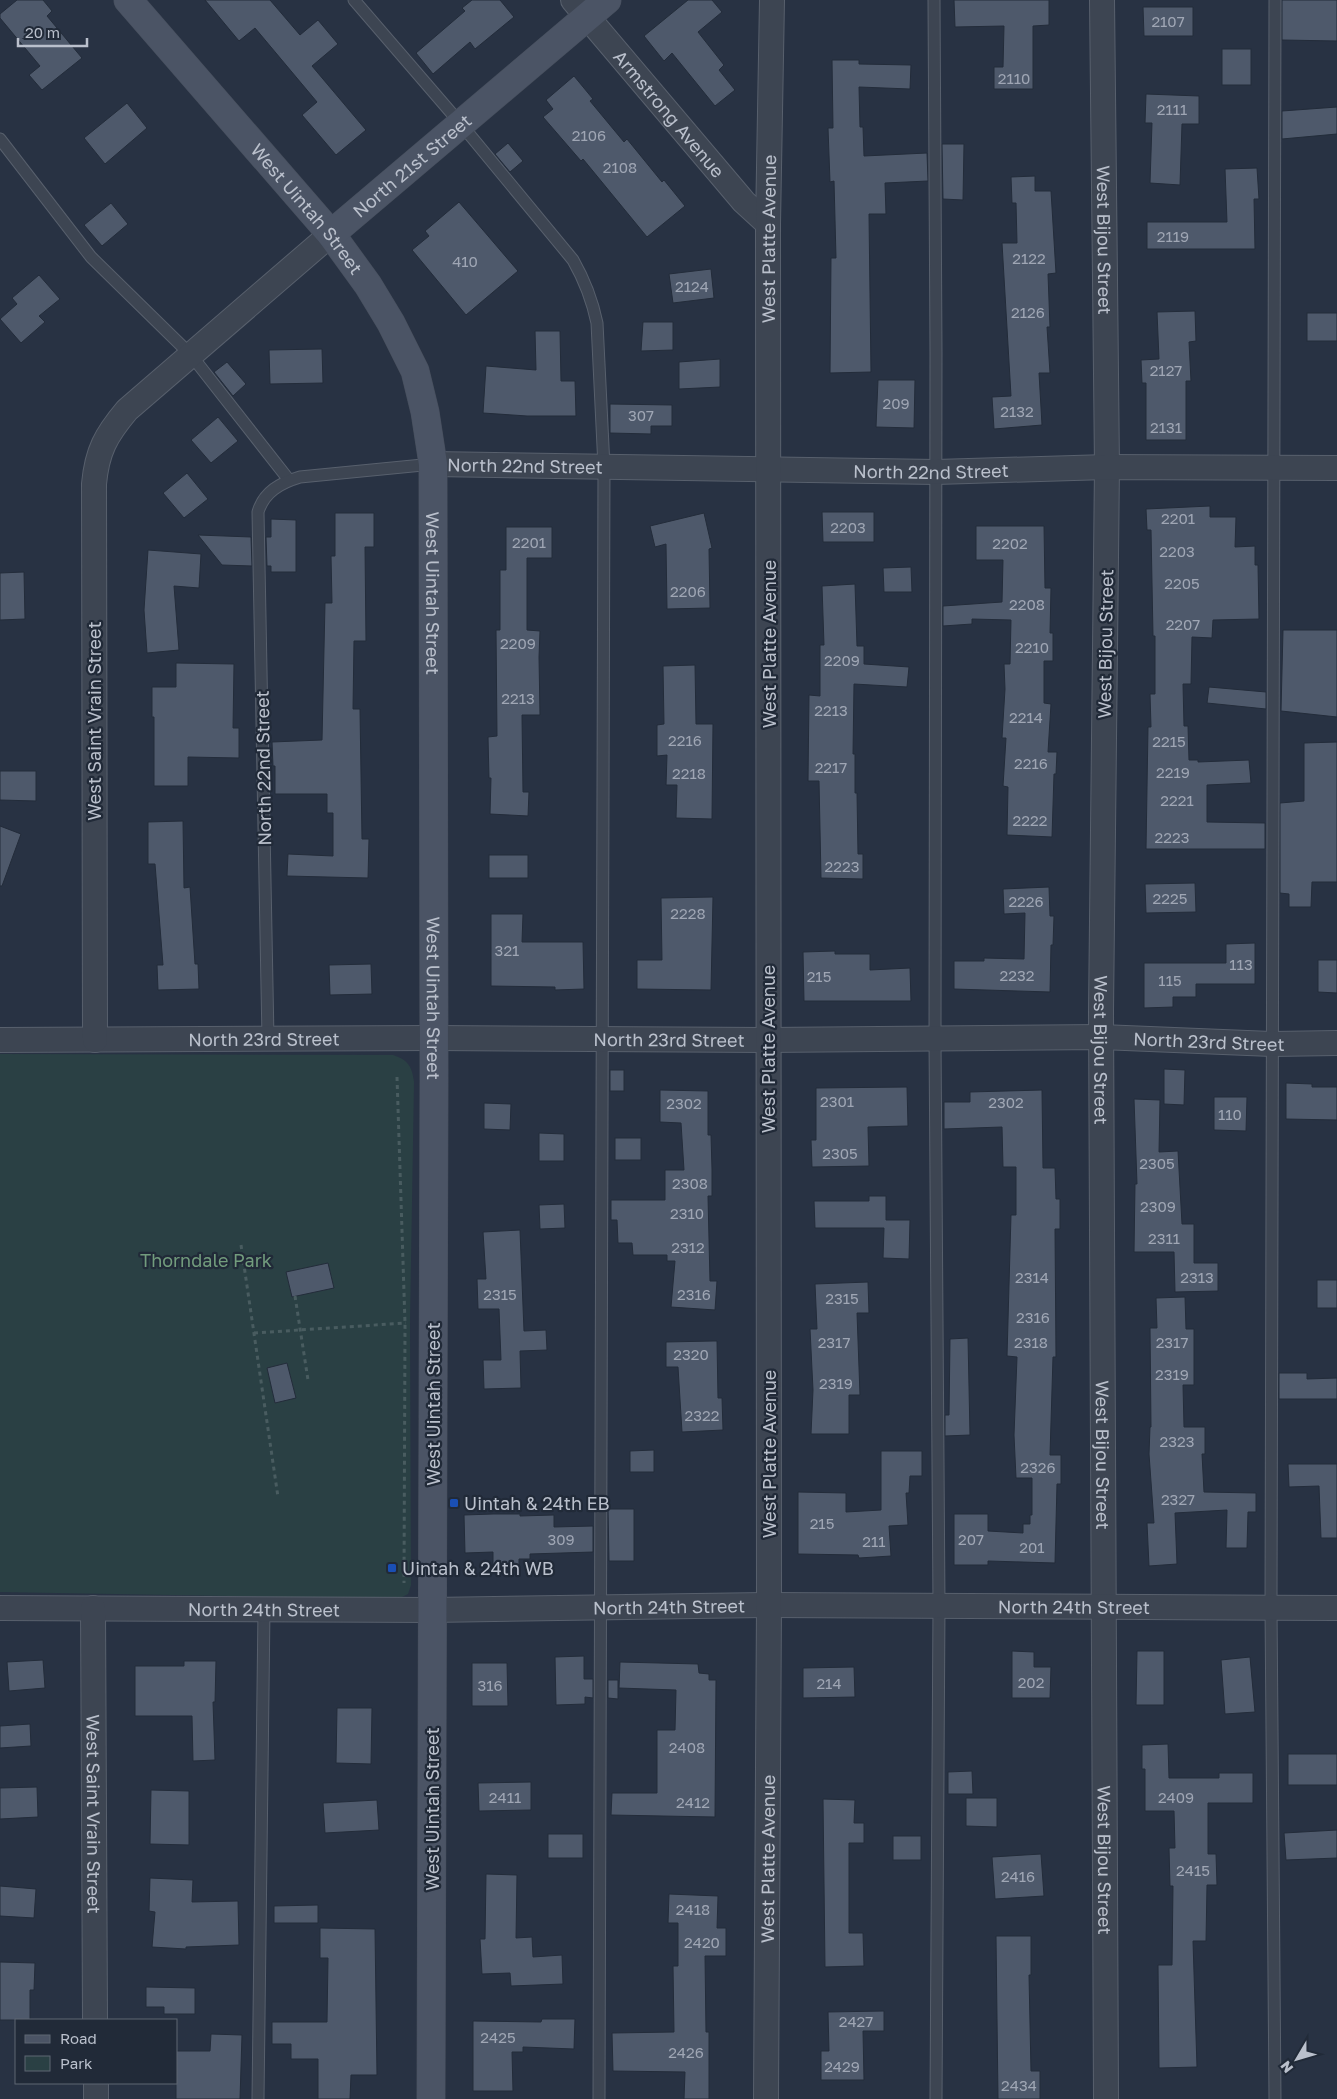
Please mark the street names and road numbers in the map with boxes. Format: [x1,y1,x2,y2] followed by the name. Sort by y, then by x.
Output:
[609,46,729,182] street label: Armstrong Avenue
[348,109,476,222] street label: North 21st Street
[246,139,367,278] street label: West Uintah Street
[757,155,780,323] street label: West Platte Avenue
[1093,165,1116,315] street label: West Bijou Street
[447,453,603,478] street label: North 22nd Street
[853,459,1009,483] street label: North 22nd Street
[422,512,444,675] street label: West Uintah Street
[758,560,780,728] street label: West Platte Avenue
[1093,569,1117,719] street label: West Bijou Street
[83,621,105,821] street label: West Saint Vrain Street
[251,690,275,846] street label: North 22nd Street
[423,917,445,1080] street label: West Uintah Street
[757,965,779,1133] street label: West Platte Avenue
[1090,975,1113,1125] street label: West Bijou Street
[188,1027,340,1050] street label: North 23rd Street
[1133,1027,1285,1055] street label: North 23rd Street
[593,1028,745,1051] street label: North 23rd Street
[422,1322,444,1486] street label: West Uintah Street
[758,1370,780,1538] street label: West Platte Avenue
[1092,1380,1114,1530] street label: West Bijou Street
[593,1594,745,1619] street label: North 24th Street
[998,1595,1150,1618] street label: North 24th Street
[188,1598,340,1621] street label: North 24th Street
[83,1714,105,1914] street label: West Saint Vrain Street
[421,1727,443,1891] street label: West Uintah Street
[756,1775,779,1943] street label: West Platte Avenue
[1094,1785,1116,1935] street label: West Bijou Street

